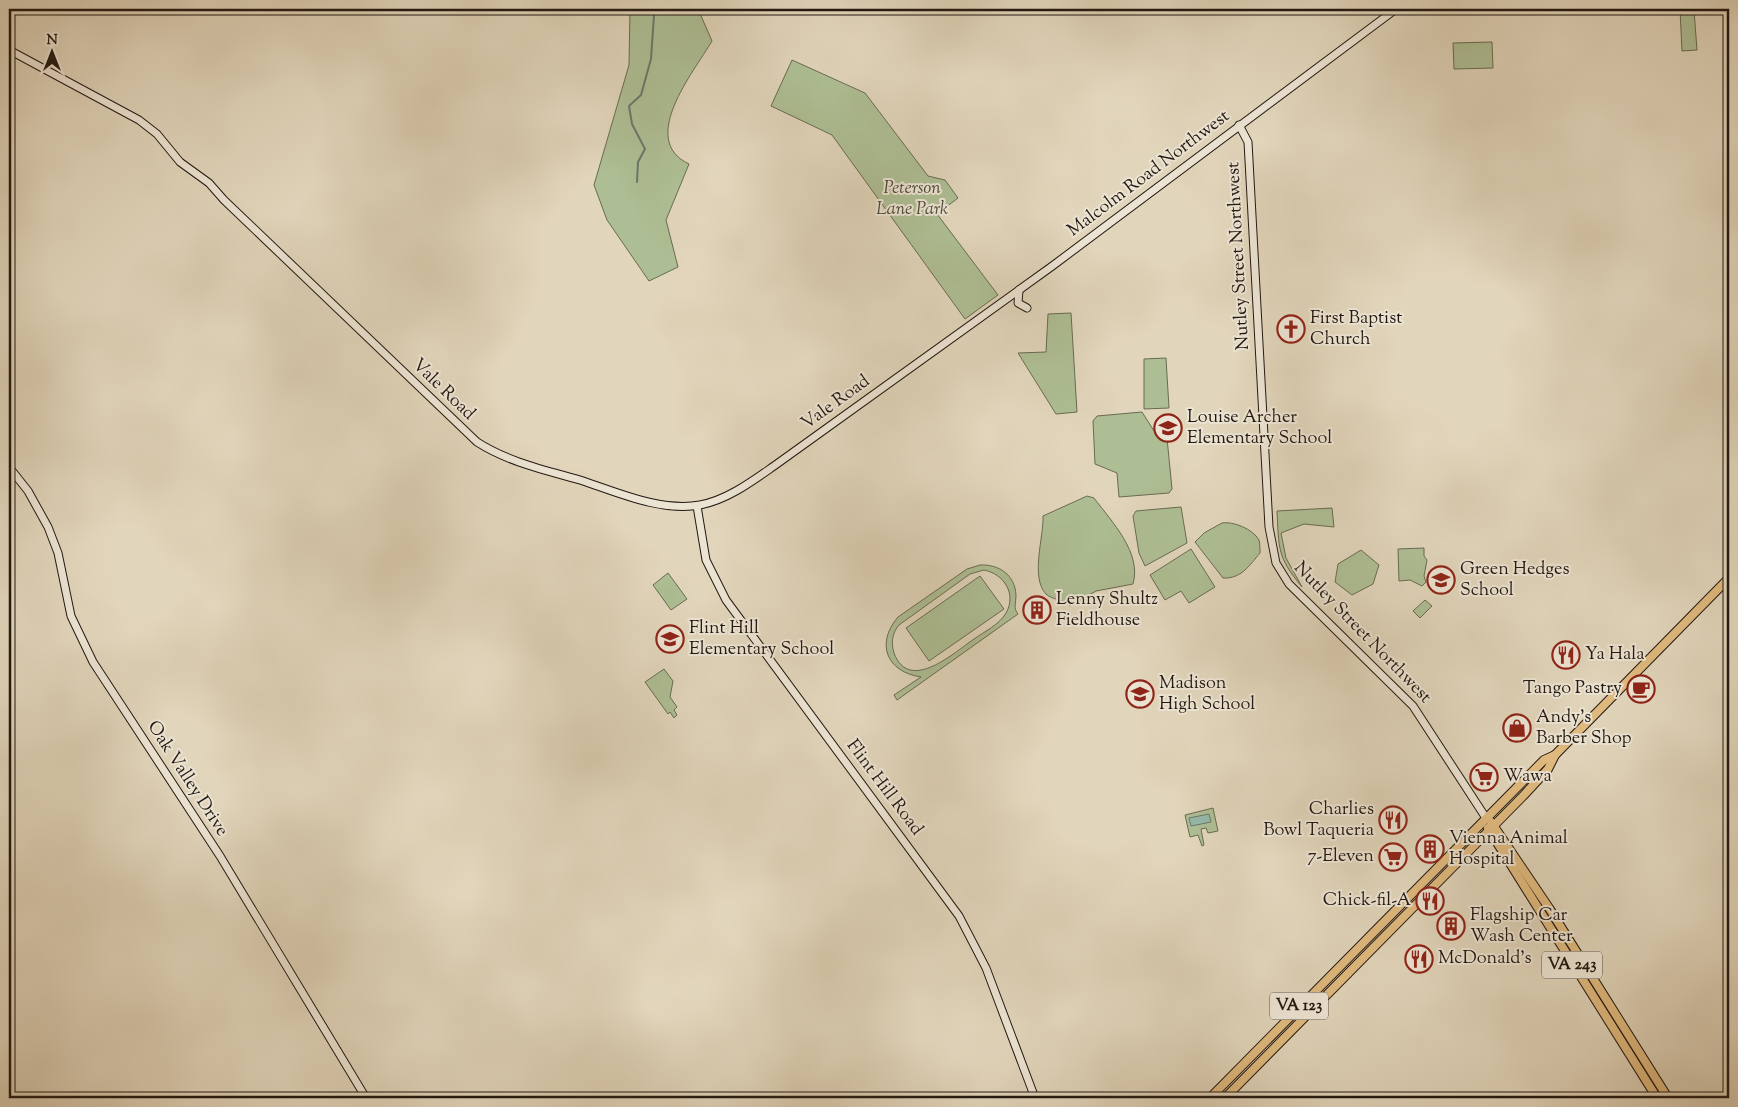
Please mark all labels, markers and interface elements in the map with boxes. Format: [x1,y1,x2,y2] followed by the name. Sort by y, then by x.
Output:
[28,28,78,78] north arrow
[46,31,58,51] text: N
[1062,104,1236,244] street label: Malcolm Road Northwest
[1221,161,1257,351] street label: Nutley Street Northwest
[876,176,948,223] park label: Peterson Lane Park
[1310,306,1402,353] place label: First Baptist Church
[1276,314,1306,344] church icon: First Baptist Church
[405,353,481,427] street label: Vale Road
[796,369,876,437] street label: Vale Road
[1187,405,1332,452] place label: Louise Archer Elementary School
[1153,413,1183,443] school or university icon: Louise Archer Elementary School
[1287,556,1437,710] street label: Nutley Street Northwest
[1460,557,1570,604] place label: Green Hedges School
[1426,565,1456,595] school or university icon: Green Hedges School
[1056,587,1158,634] place label: Lenny Shultz Fieldhouse
[1022,595,1052,625] building icon: Lenny Shultz Fieldhouse
[689,616,834,663] place label: Flint Hill Elementary School
[655,624,685,654] school or university icon: Flint Hill Elementary School
[1551,640,1581,670] restaurant icon: Ya Hala
[1585,642,1645,668] place label: Ya Hala
[1159,671,1255,718] place label: Madison High School
[1626,674,1656,704] cafe icon: Tango Pastry
[1523,676,1622,702] place label: Tango Pastry
[1125,679,1155,709] school or university icon: Madison High School
[1536,705,1632,752] place label: Andy's Barber Shop
[1502,713,1532,743] shop icon: Andy's Barber Shop
[140,716,234,842] street label: Oak Valley Drive
[839,735,929,841] street label: Flint Hill Road
[1469,762,1499,792] supermarket icon: Wawa
[1503,764,1552,790] place label: Wawa
[1263,797,1374,844] place label: Charlies Bowl Taqueria
[1378,805,1408,835] restaurant icon: Charlies Bowl Taqueria
[1449,826,1568,873] place label: Vienna Animal Hospital
[1415,834,1445,864] building icon: Vienna Animal Hospital
[1378,842,1408,872] supermarket icon: 7-Eleven
[1307,844,1374,870] place label: 7-Eleven
[1415,886,1445,916] restaurant icon: Chick-fil-A
[1323,888,1411,914] place label: Chick-fil-A
[1470,903,1573,950] place label: Flagship Car Wash Center
[1436,911,1466,941] building icon: Flagship Car Wash Center
[1404,944,1434,974] restaurant icon: McDonald's
[1438,946,1532,972] place label: McDonald's
[1542,952,1602,978] road number: VA 243
[1270,992,1328,1019] road number: VA 123

